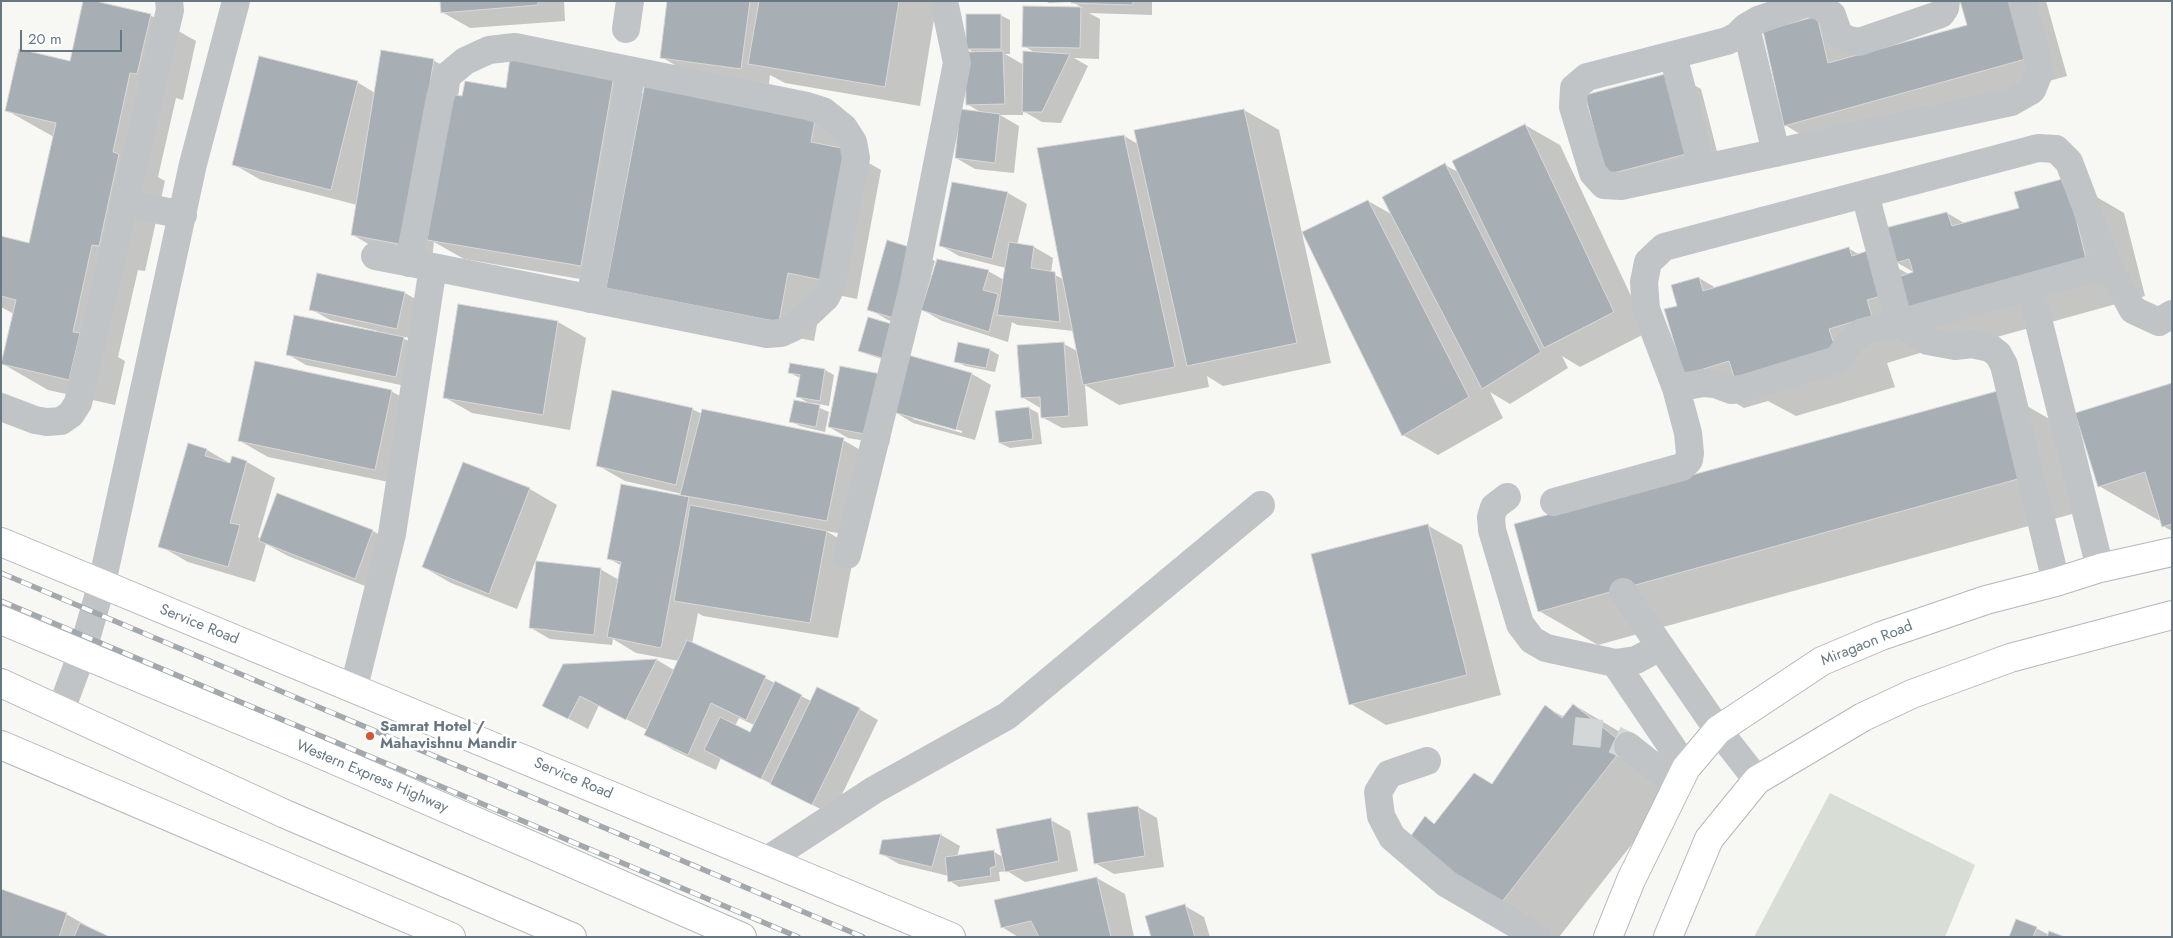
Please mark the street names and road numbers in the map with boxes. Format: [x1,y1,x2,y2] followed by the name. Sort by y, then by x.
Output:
[157,601,241,649] street label: Service Road
[1819,617,1915,671] street label: Miragaon Road
[293,737,451,817] street label: Western Express Highway
[531,754,615,804] street label: Service Road

